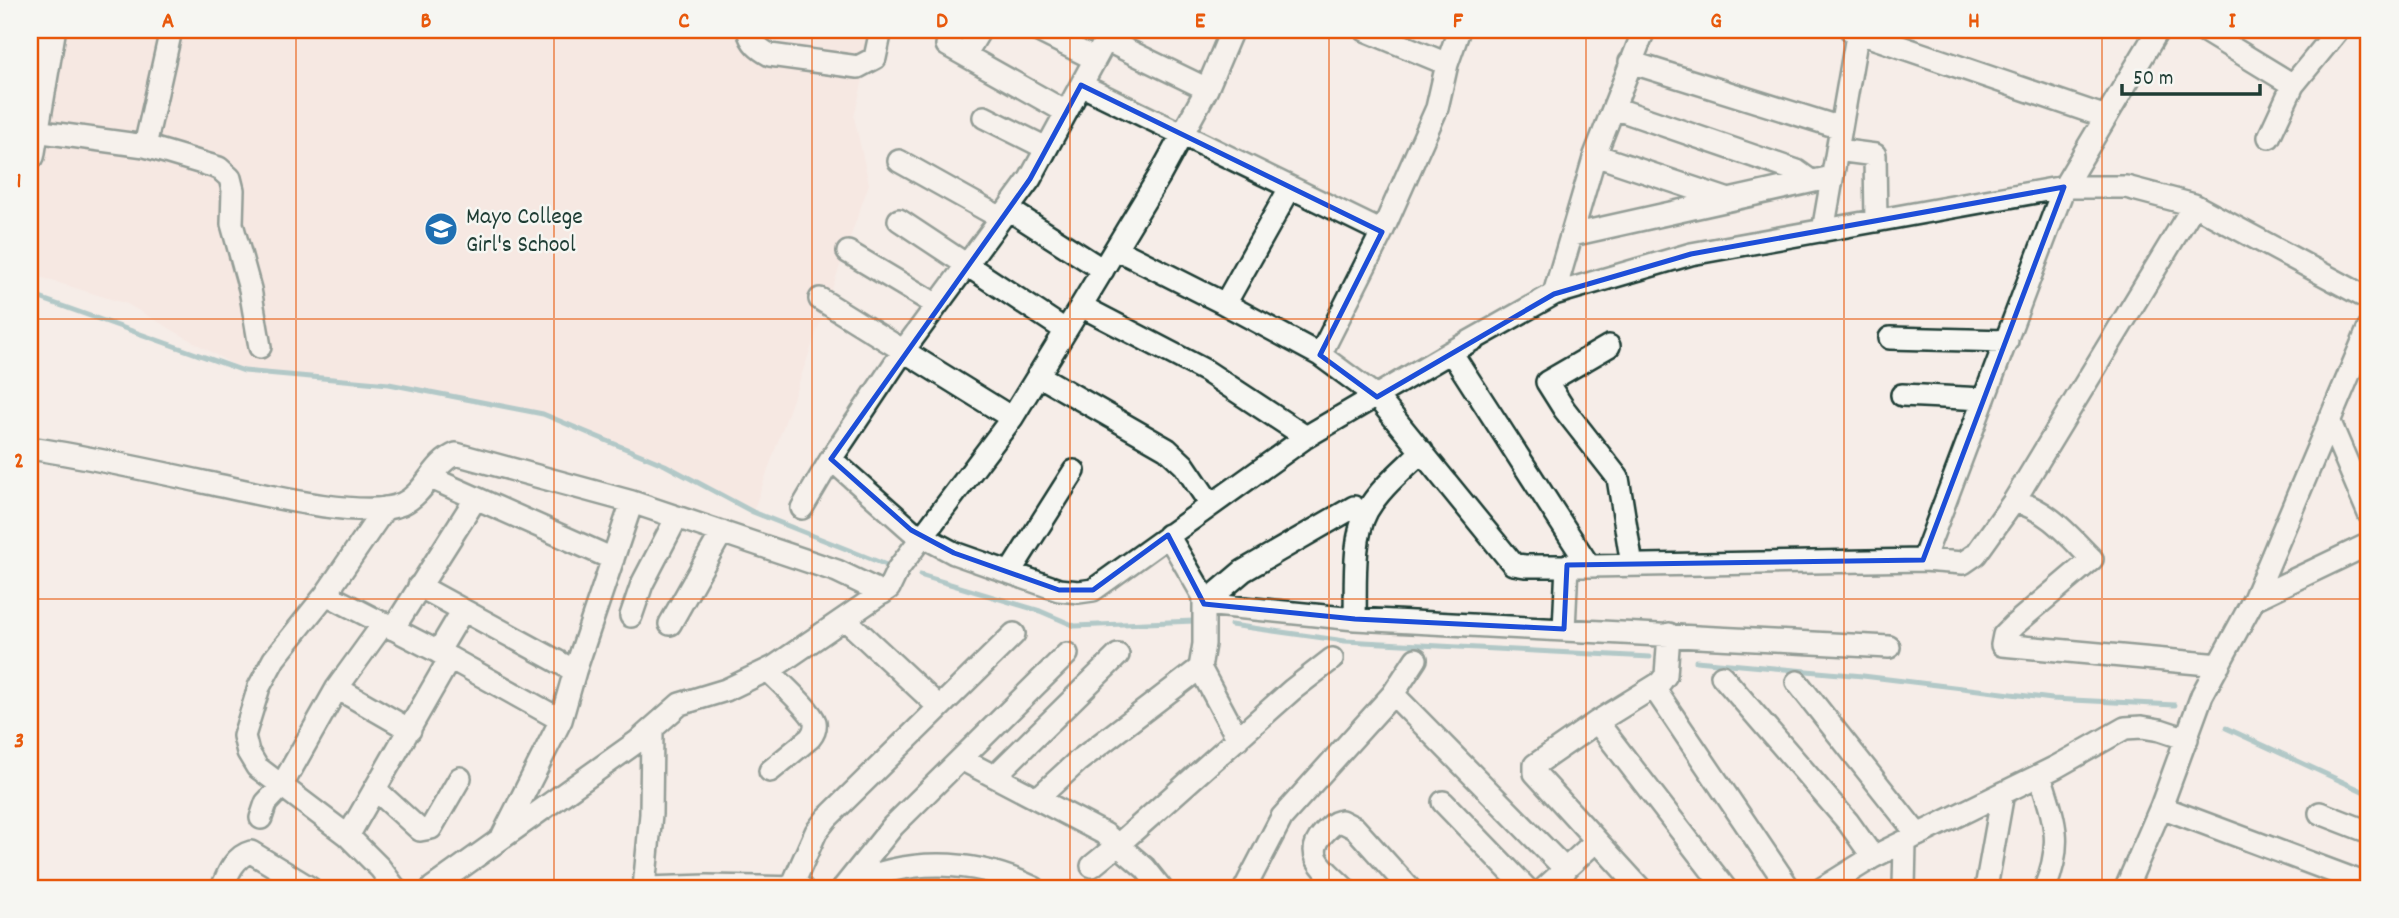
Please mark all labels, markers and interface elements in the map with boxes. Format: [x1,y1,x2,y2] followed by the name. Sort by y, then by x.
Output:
[162,6,174,39] text: A
[421,6,432,39] text: B
[678,6,690,39] text: C
[936,6,948,39] text: D
[1195,6,1206,39] text: E
[1453,6,1464,39] text: F
[1710,6,1722,39] text: G
[1968,6,1980,39] text: H
[2228,6,2236,39] text: I
[2122,52,2261,96] scale bar
[2133,65,2173,95] text: 50 m
[16,166,22,199] text: 1
[466,201,583,263] place label: Mayo College Girl's School
[422,210,460,248] school or university icon: Mayo College Girl's School
[14,446,24,479] text: 2
[14,726,24,759] text: 3

